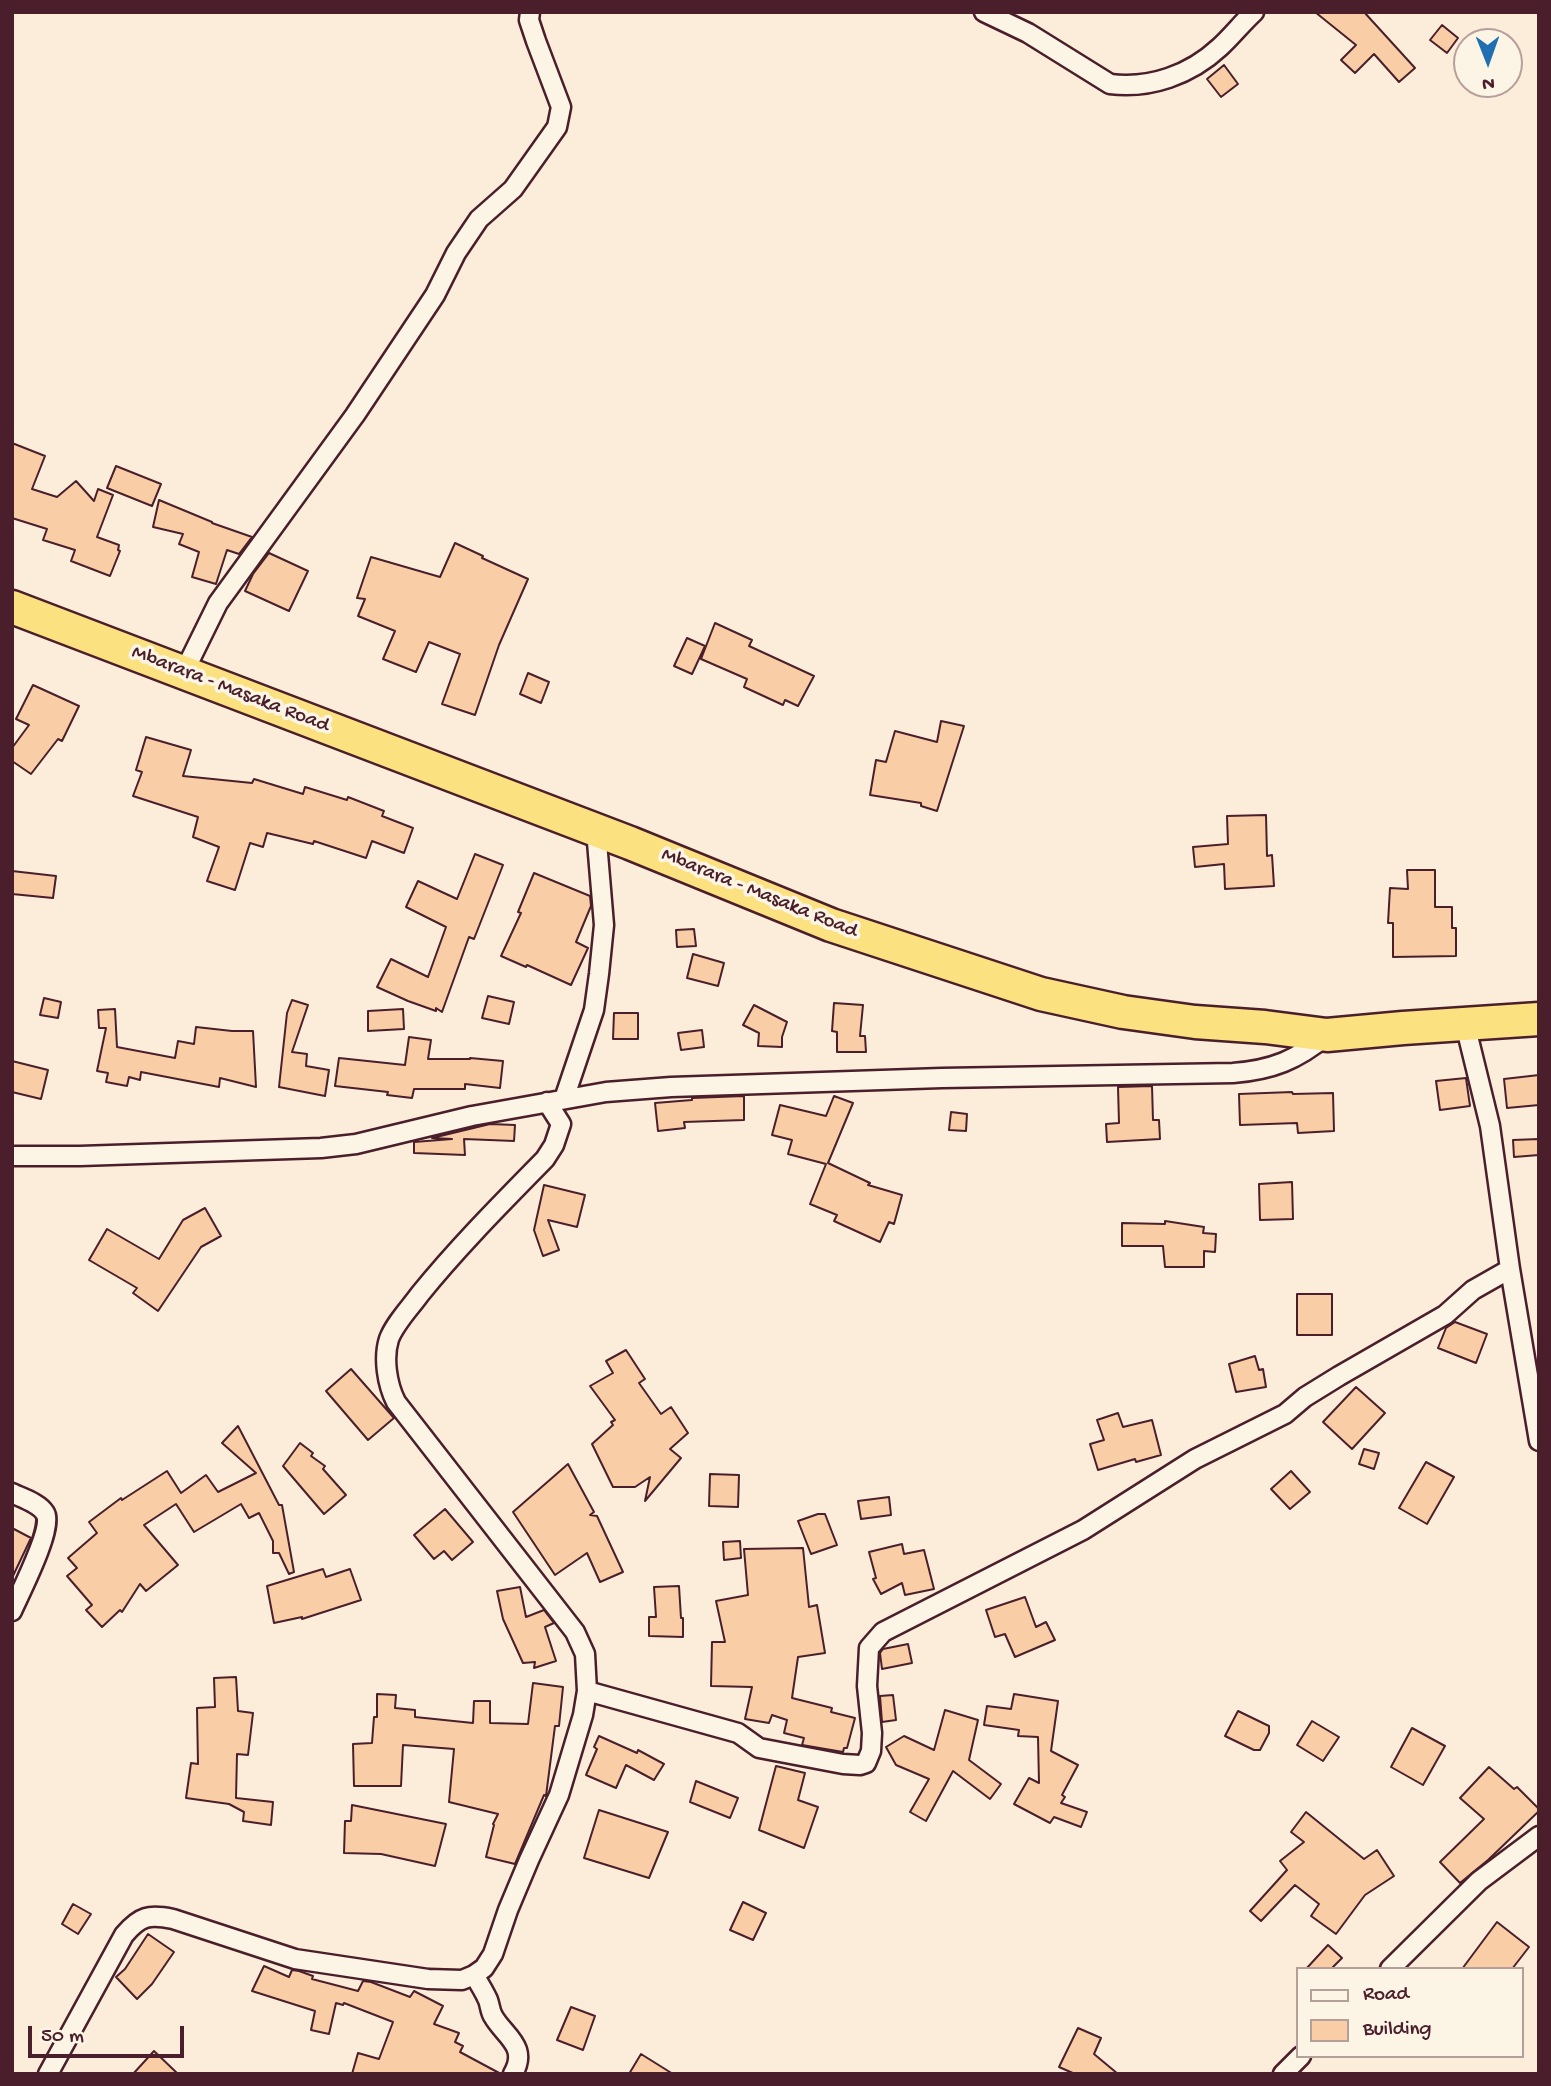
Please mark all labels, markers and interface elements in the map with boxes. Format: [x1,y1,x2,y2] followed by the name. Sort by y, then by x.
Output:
[1453,28,1523,98] north arrow
[1482,71,1495,94] text: N
[128,641,332,739] street label: Mbarara - Masaka Road
[657,843,861,945] street label: Mbarara - Masaka Road
[1296,1967,1523,2058] legend
[1363,1983,1409,2008] text: Road
[32,2012,187,2056] scale bar
[1363,2018,1432,2043] text: Building
[41,2025,84,2050] text: 50 m

